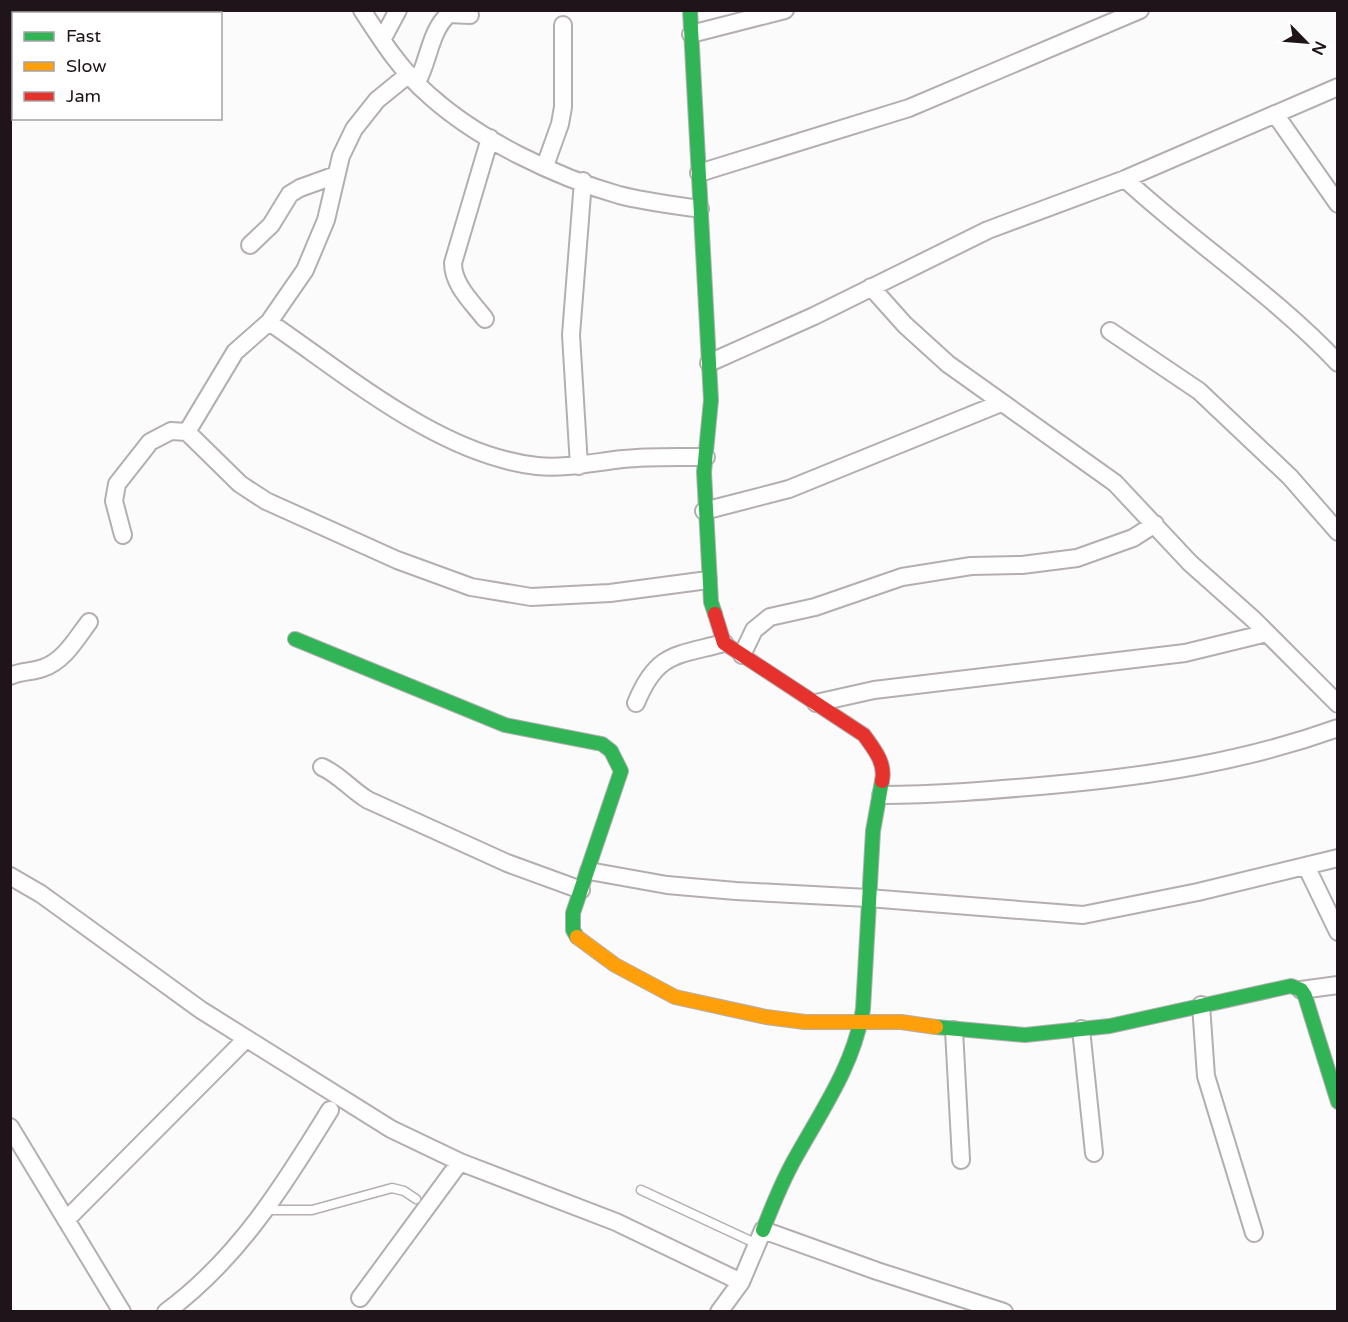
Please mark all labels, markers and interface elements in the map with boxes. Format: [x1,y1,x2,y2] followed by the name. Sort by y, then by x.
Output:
[12,12,222,120] legend
[1276,12,1336,72] north arrow
[66,25,101,47] text: Fast
[1307,38,1330,58] text: N
[66,55,107,77] text: Slow
[66,85,101,107] text: Jam

